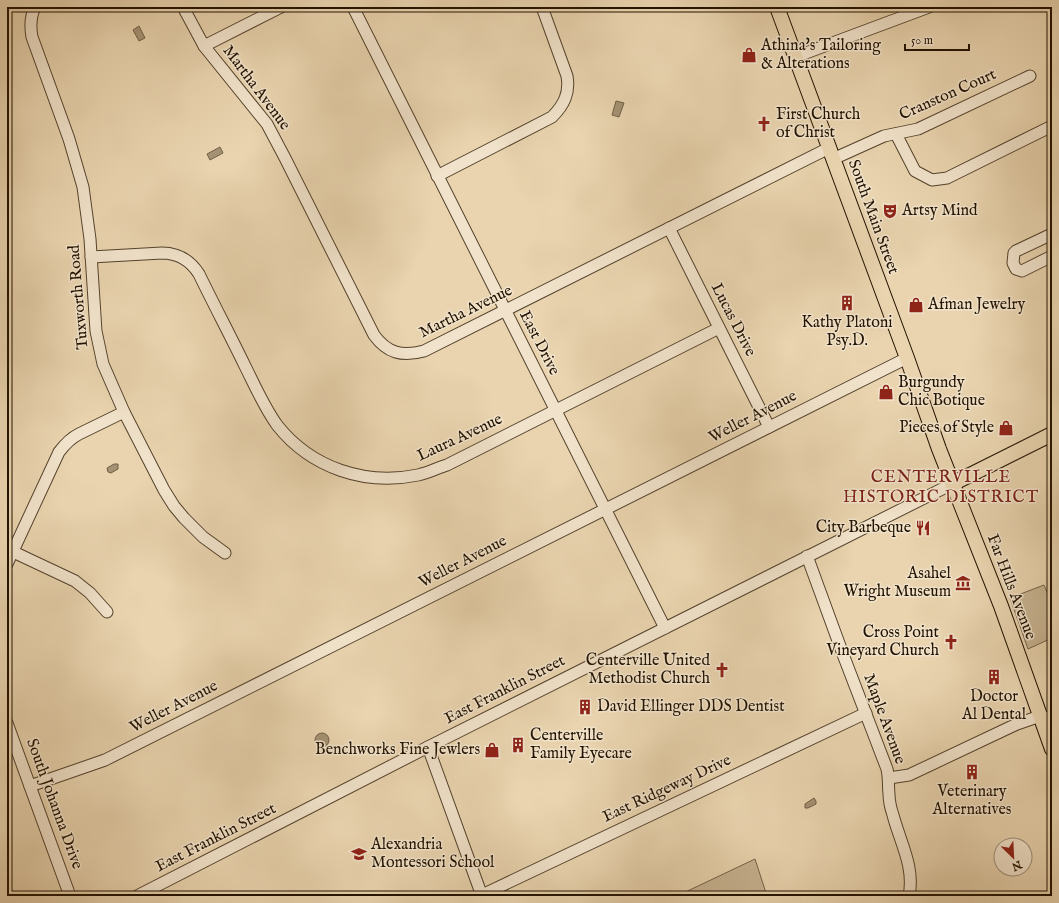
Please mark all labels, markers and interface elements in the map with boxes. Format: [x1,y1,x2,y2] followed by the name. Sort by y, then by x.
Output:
[905,26,969,52] scale bar
[911,33,933,48] text: 50 m
[760,36,881,74] place label: Athina's Tailoring & Alterations
[218,42,294,134] street label: Martha Avenue
[740,46,758,64] shop icon: Athina's Tailoring & Alterations
[896,65,1000,125] street label: Cranston Court
[776,105,861,143] place label: First Church of Christ
[755,115,773,133] church icon: First Church of Christ
[843,157,903,278] street label: South Main Street
[901,201,978,221] place label: Artsy Mind
[881,202,899,220] theatre icon: Artsy Mind
[64,243,94,350] street label: Tuxworth Road
[706,280,760,360] street label: Lucas Drive
[416,281,516,343] street label: Martha Avenue
[838,294,856,312] building icon: Kathy Platoni Psy.D.
[927,295,1025,315] place label: Afman Jewelry
[907,296,925,314] shop icon: Afman Jewelry
[514,307,564,379] street label: East Drive
[801,313,893,351] place label: Kathy Platoni Psy.D.
[898,373,985,411] place label: Burgundy Chic Botique
[877,383,895,401] shop icon: Burgundy Chic Botique
[706,386,800,448] street label: Weller Avenue
[414,410,506,466] street label: Laura Avenue
[899,418,994,438] place label: Pieces of Style
[997,419,1015,437] shop icon: Pieces of Style
[843,467,1039,508] district label: CENTERVILLE HISTORIC DISTRICT
[816,518,911,538] place label: City Barbeque
[914,519,932,537] restaurant icon: City Barbeque
[416,531,510,593] street label: Weller Avenue
[982,532,1040,642] street label: Far Hills Avenue
[844,564,952,602] place label: Asahel Wright Museum
[954,574,972,592] museum icon: Asahel Wright Museum
[825,623,940,661] place label: Cross Point Vineyard Church
[942,633,960,651] church icon: Cross Point Vineyard Church
[441,651,569,729] street label: East Franklin Street
[586,651,710,689] place label: Centerville United Methodist Church
[713,661,731,679] church icon: Centerville United Methodist Church
[985,668,1003,686] building icon: Doctor Al Dental
[858,671,910,767] street label: Maple Avenue
[127,676,221,738] street label: Weller Avenue
[961,687,1027,725] place label: Doctor Al Dental
[597,697,785,717] place label: David Ellinger DDS Dentist
[576,698,594,716] building icon: David Ellinger DDS Dentist
[530,726,632,764] place label: Centerville Family Eyecare
[21,736,87,872] street label: South Johanna Drive
[509,736,527,754] building icon: Centerville Family Eyecare
[315,740,480,760] place label: Benchworks Fine Jewlers
[483,741,501,759] shop icon: Benchworks Fine Jewlers
[600,750,734,828] street label: East Ridgeway Drive
[963,763,981,781] building icon: Veterinary Alternatives
[931,782,1012,820] place label: Veterinary Alternatives
[152,799,280,877] street label: East Franklin Street
[370,835,495,873] place label: Alexandria Montessori School
[993,837,1033,877] north arrow
[350,845,368,863] school or university icon: Alexandria Montessori School
[1009,856,1025,874] text: N

